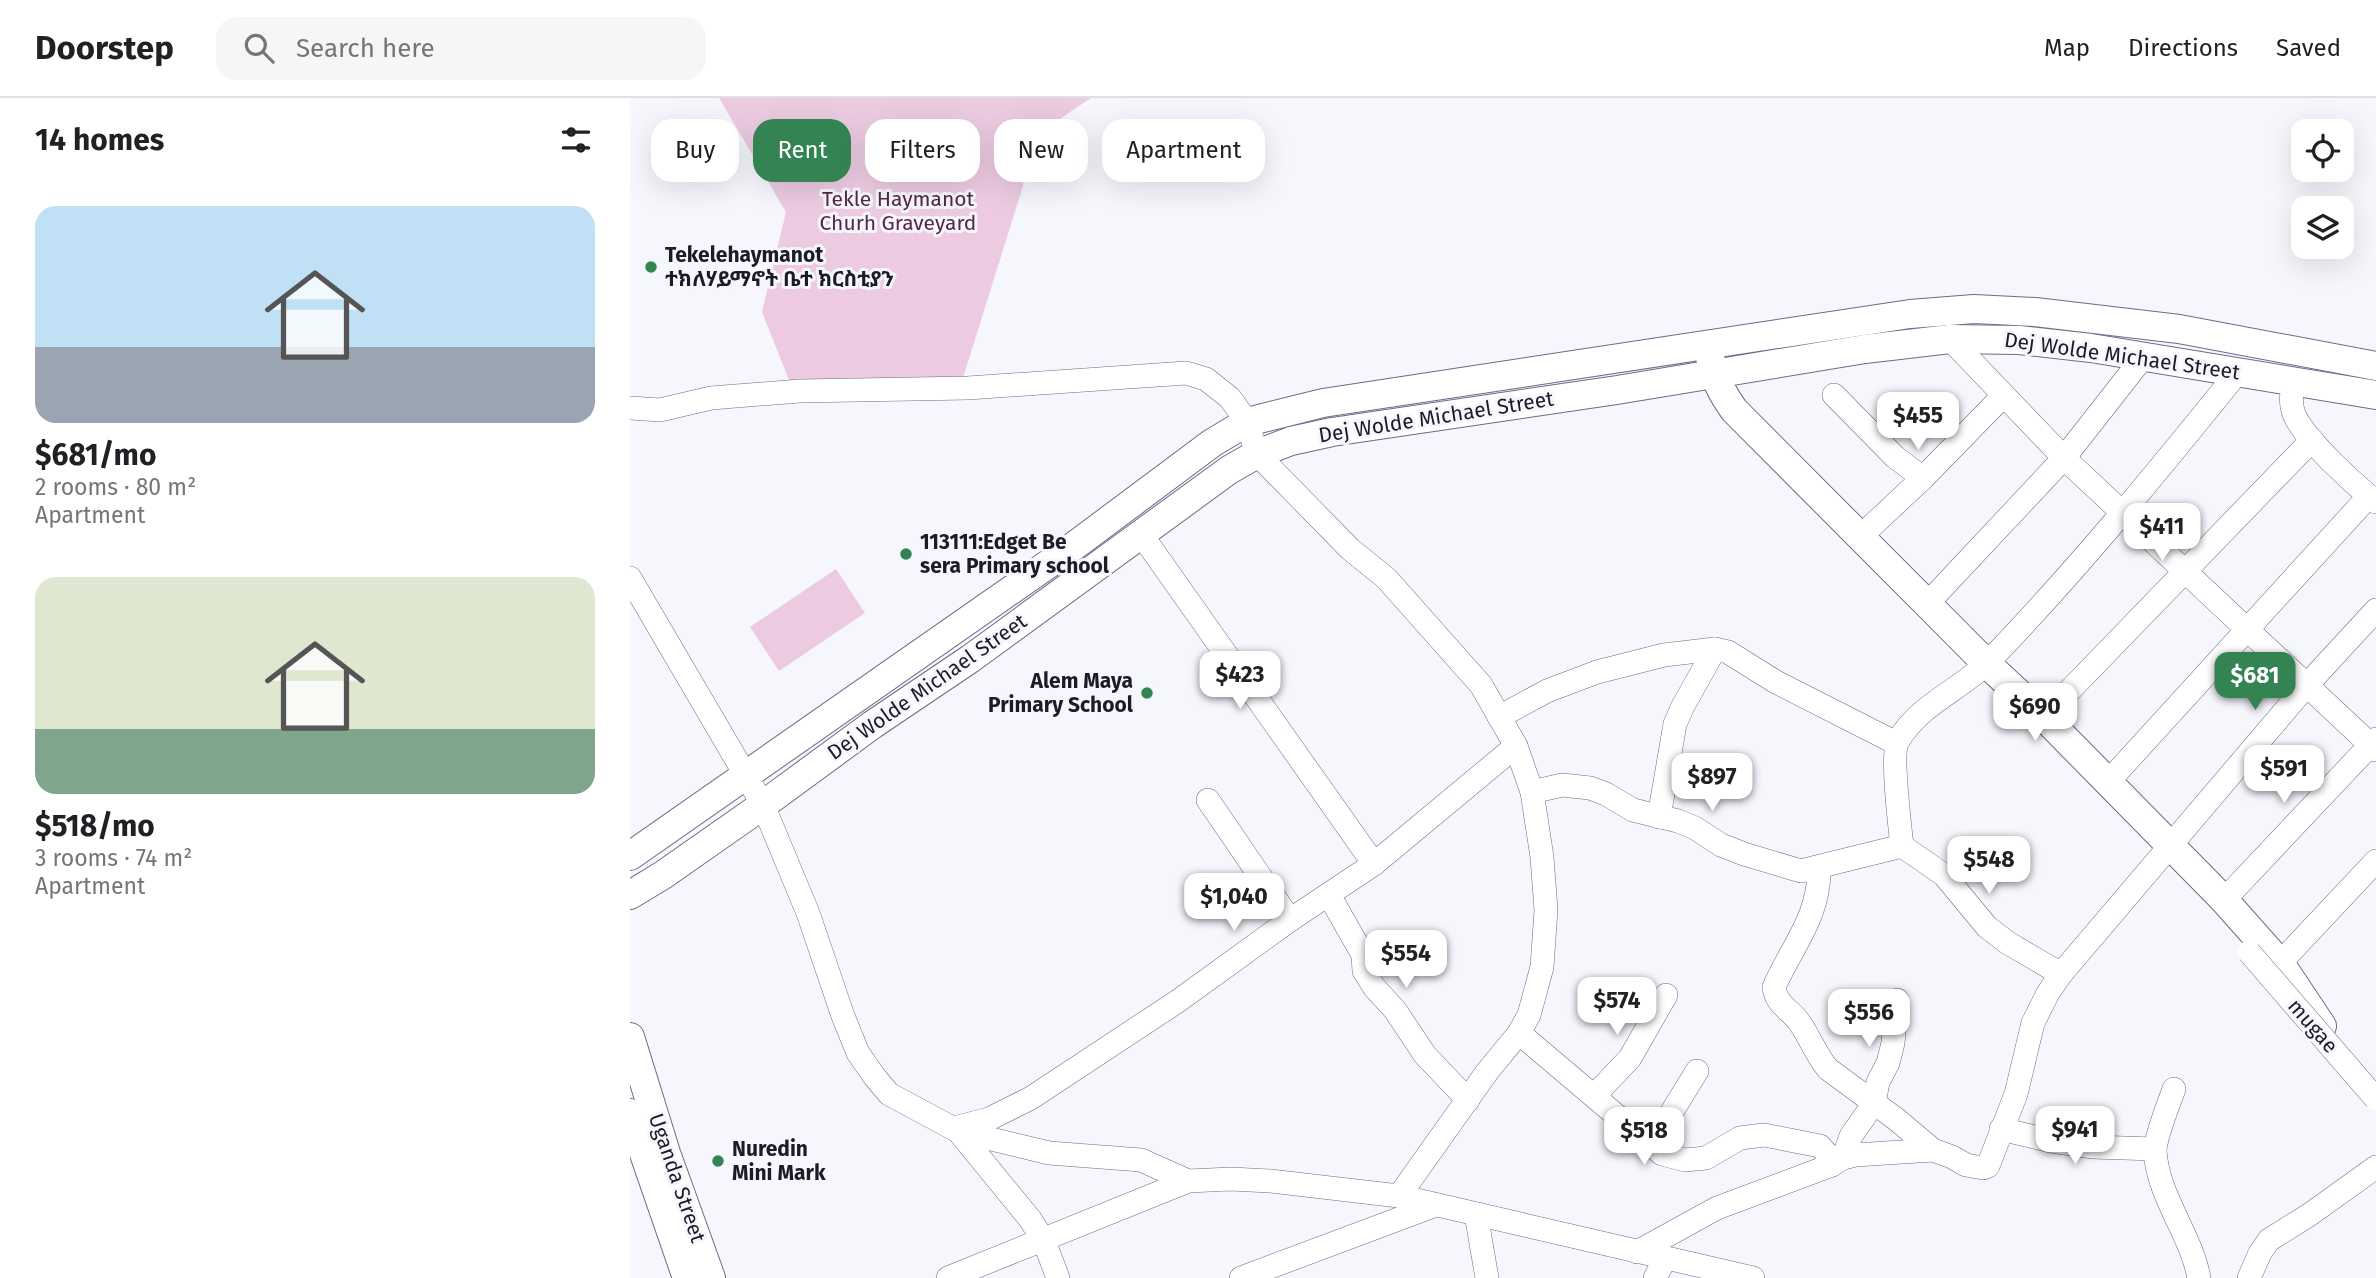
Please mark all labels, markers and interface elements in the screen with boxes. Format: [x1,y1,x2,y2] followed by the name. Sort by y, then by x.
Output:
[216,17,706,80] search box
[35,28,174,68] text: Doorstep
[240,29,278,67] icon: search
[296,33,435,64] text: Search here
[2044,34,2090,62] text: Map
[2128,34,2238,62] text: Directions
[2276,34,2341,62] text: Saved
[651,119,739,182] chip: Buy
[753,119,851,182] chip: Rent
[865,119,980,182] chip: Filters
[994,119,1088,182] chip: New
[1102,119,1265,182] chip: Apartment
[2291,119,2354,259] map controls
[2291,119,2354,182] button: locate
[557,121,595,159] icon: filters
[35,122,164,158] text: 14 homes
[820,186,976,236] park label: Tekle Haymanot Churh Graveyard
[2291,196,2354,259] button: layers
[665,242,894,292] place label: Tekelehaymanot ተክለሃይማኖት ቤተ ክርስቲያን
[252,252,378,378] icon: home
[643,259,659,275] marker: Tekelehaymanot ተክለሃይማኖት ቤተ ክርስቲያን
[2003,327,2242,385] street label: Dej Wolde Michael Street
[1317,386,1556,448] street label: Dej Wolde Michael Street
[1877,392,1959,452] pin: $455
[1893,401,1943,429] text: $455
[35,437,156,473] text: $681/mo
[35,473,196,501] text: 2 rooms · 80 m²
[35,501,145,529] text: Apartment
[2121,504,2203,563] pin: $411
[2140,512,2184,540] text: $411
[920,529,1110,579] place label: 113111:Edget Be sera Primary school
[898,546,914,562] marker: 113111:Edget Be sera Primary school
[822,608,1032,766] street label: Dej Wolde Michael Street
[252,623,378,749] icon: home
[1199,652,1281,711] pin: $423
[2214,652,2296,712] pin: $681
[1216,660,1264,688] text: $423
[2231,661,2279,689] text: $681
[988,668,1134,718] place label: Alem Maya Primary School
[1994,684,2076,743] pin: $690
[1139,685,1155,701] marker: Alem Maya Primary School
[2009,692,2061,720] text: $690
[2243,746,2325,805] pin: $591
[1671,754,1753,813] pin: $897
[2260,754,2308,782] text: $591
[1688,762,1737,790] text: $897
[35,808,155,844] text: $518/mo
[1948,836,2030,896] pin: $548
[35,844,192,872] text: 3 rooms · 74 m²
[1963,845,2015,873] text: $548
[35,872,145,900] text: Apartment
[1177,874,1291,933] pin: $1,040
[1200,882,1268,910] text: $1,040
[1365,930,1447,990] pin: $554
[1381,939,1431,967] text: $554
[1576,978,1658,1037] pin: $574
[1593,986,1641,1014] text: $574
[1828,990,1910,1049] pin: $556
[2282,993,2344,1059] street label: mugae
[1844,998,1894,1026] text: $556
[2034,1107,2116,1166] pin: $941
[1603,1108,1685,1167] pin: $518
[643,1110,711,1246] street label: Uganda Street
[2052,1115,2098,1143] text: $941
[1620,1116,1668,1144] text: $518
[732,1136,826,1186] place label: Nuredin Mini Mark
[710,1153,726,1169] marker: Nuredin Mini Mark

